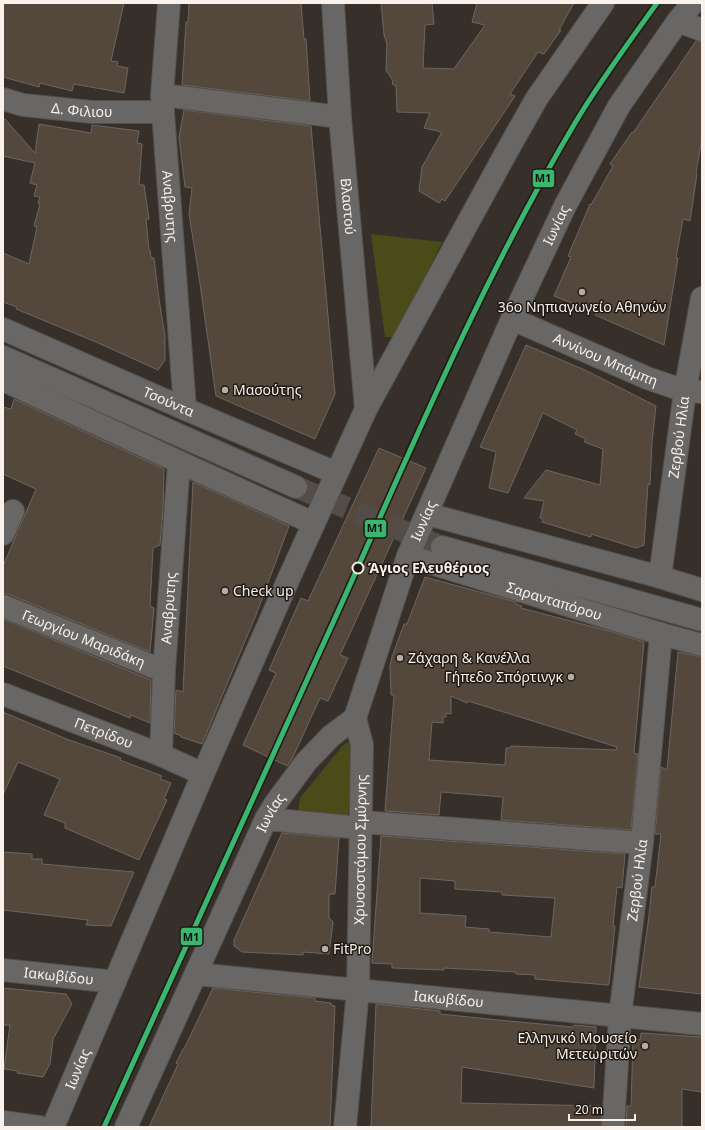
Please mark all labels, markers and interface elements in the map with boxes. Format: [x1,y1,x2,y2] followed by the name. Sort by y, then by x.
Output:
[50,98,112,121] street label: Δ. Φιλιου
[532,169,555,188] line badge: Μ1
[158,170,183,243] street label: Αναβρυτης
[535,170,551,185] text: Μ1
[336,177,360,236] street label: Βλαστού
[538,201,573,248] street label: Ιωνίας
[577,287,587,297] marker: 36ο Νηπιαγωγείο Αθηνών
[498,297,666,316] place label: 36ο Νηπιαγωγείο Αθηνών
[550,328,660,390] street label: Αννίνου Μπάμπη
[233,380,302,399] place label: Μασούτης
[140,382,198,421] street label: Τσούντα
[220,385,230,395] marker: Μασούτης
[663,395,693,480] street label: Ζερβού Ηλία
[406,497,440,544] street label: Ιωνίας
[364,519,387,538] line badge: Μ1
[367,520,383,535] text: Μ1
[368,558,489,577] place label: Άγιος Ελευθέριος
[351,561,365,575] marker: Άγιος Ελευθέριος
[156,571,180,645] street label: Αναβρυτης
[504,577,604,624] street label: Σαρανταπόρου
[233,581,294,600] place label: Check up
[220,586,230,596] marker: Check up
[20,605,148,671] street label: Γεωργίου Μαριδάκη
[408,648,530,667] place label: Ζάχαρη & Κανέλλα
[395,653,405,663] marker: Ζάχαρη & Κανέλλα
[445,667,564,686] place label: Γήπεδο Σπόρτινγκ
[566,672,576,682] marker: Γήπεδο Σπόρτινγκ
[72,712,136,752] street label: Πετρίδου
[349,774,371,925] street label: Χρυσοστόμου Σμύρνης
[251,789,289,835] street label: Ιωνίας
[622,838,651,923] street label: Ζερβού Ηλία
[180,927,203,946] line badge: Μ1
[183,929,199,944] text: Μ1
[333,939,371,958] place label: FitPro
[320,944,330,954] marker: FitPro
[23,962,95,989] street label: Ιακωβίδου
[413,986,485,1011] street label: Ιακωβίδου
[518,1028,637,1063] place label: Ελληνικό Μουσείο Μετεωριτών
[640,1041,650,1051] marker: Ελληνικό Μουσείο Μετεωριτών
[60,1045,94,1092] street label: Ιωνίας
[569,1096,635,1122] scale bar
[575,1101,603,1118] text: 20 m

